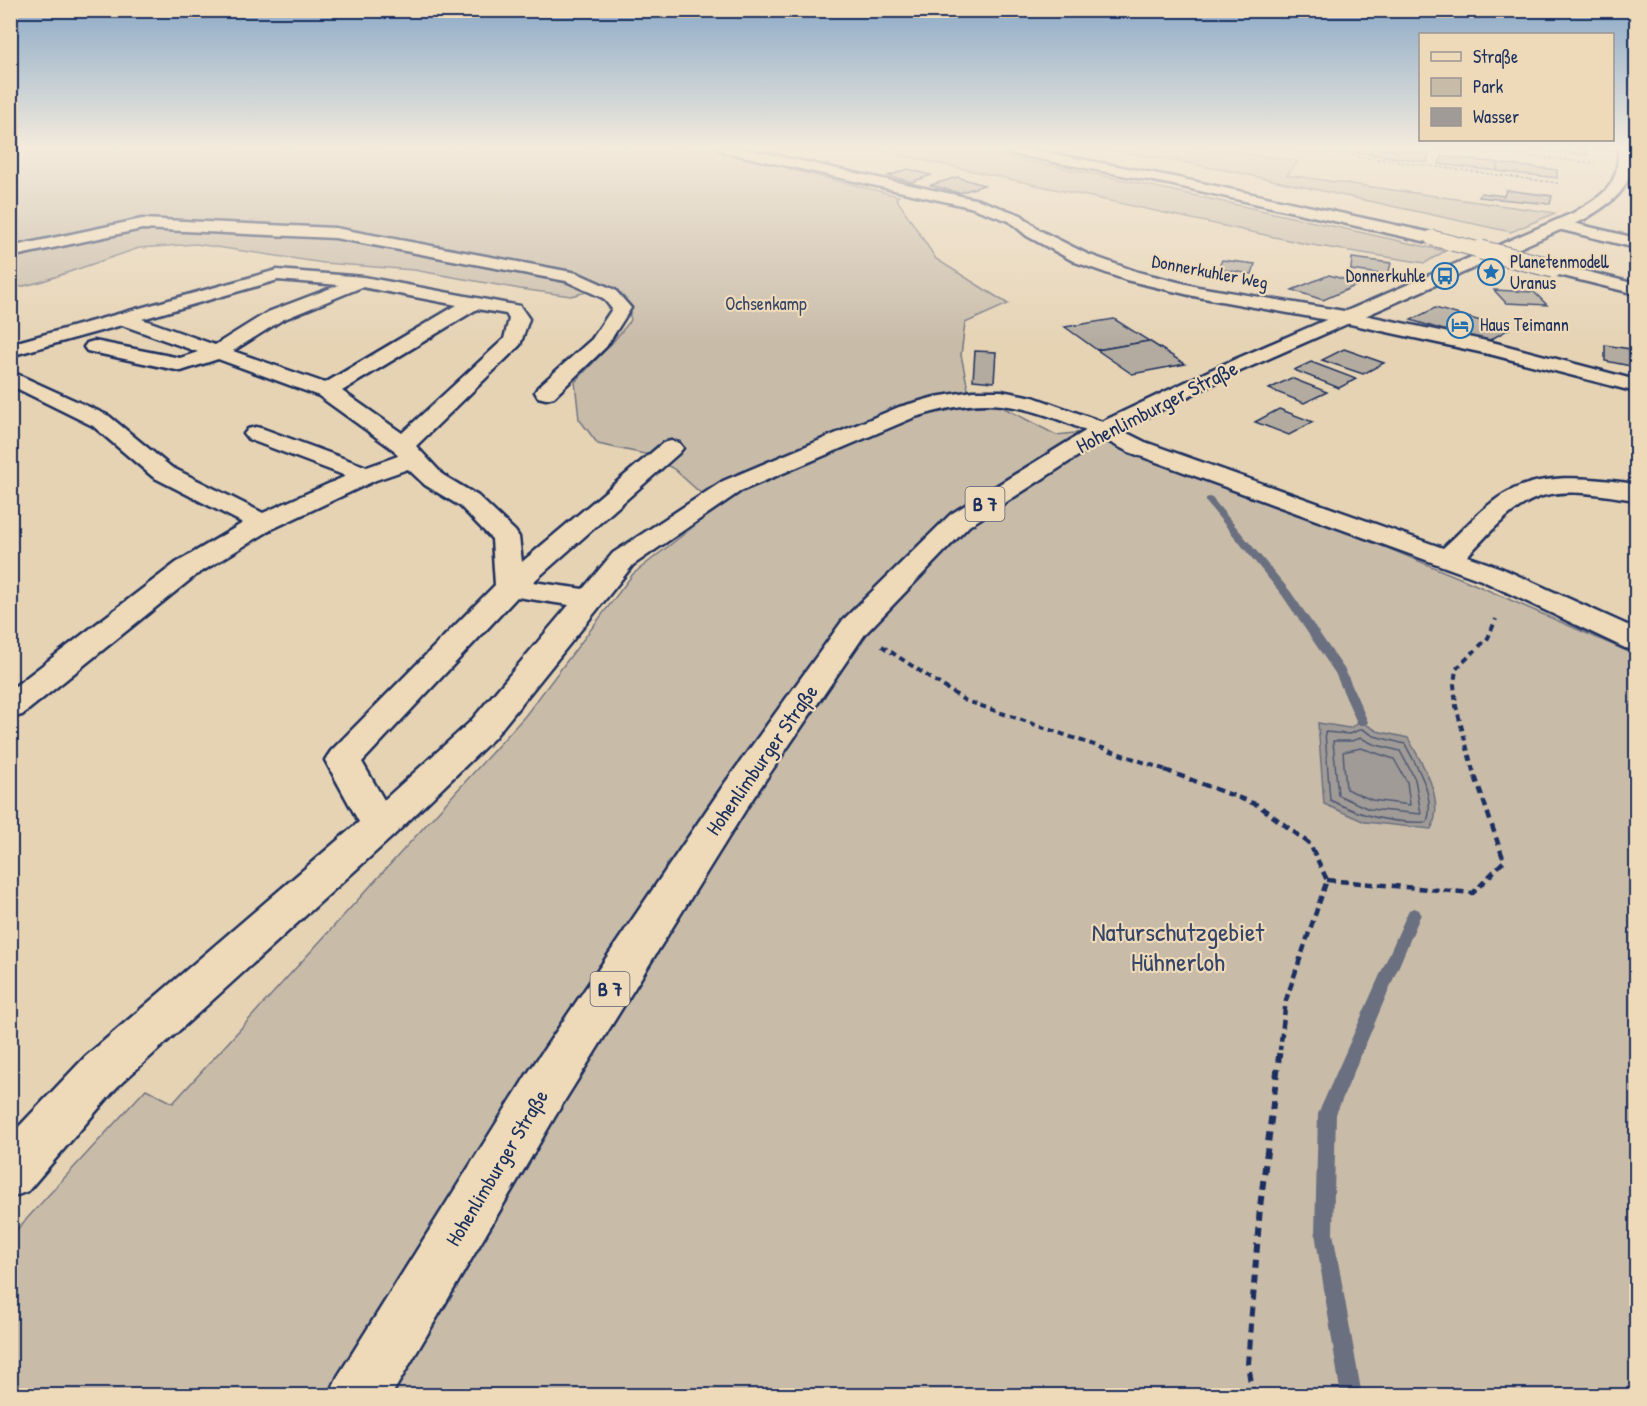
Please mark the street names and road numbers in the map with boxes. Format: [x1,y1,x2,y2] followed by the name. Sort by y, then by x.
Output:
[1150,248,1270,295] street label: Donnerkuhler Weg
[1071,353,1243,460] street label: Hohenlimburger Straße
[966,487,1004,521] road number: B 7
[699,679,824,841] street label: Hohenlimburger Straße
[590,972,630,1006] road number: B 7
[438,1084,555,1251] street label: Hohenlimburger Straße

